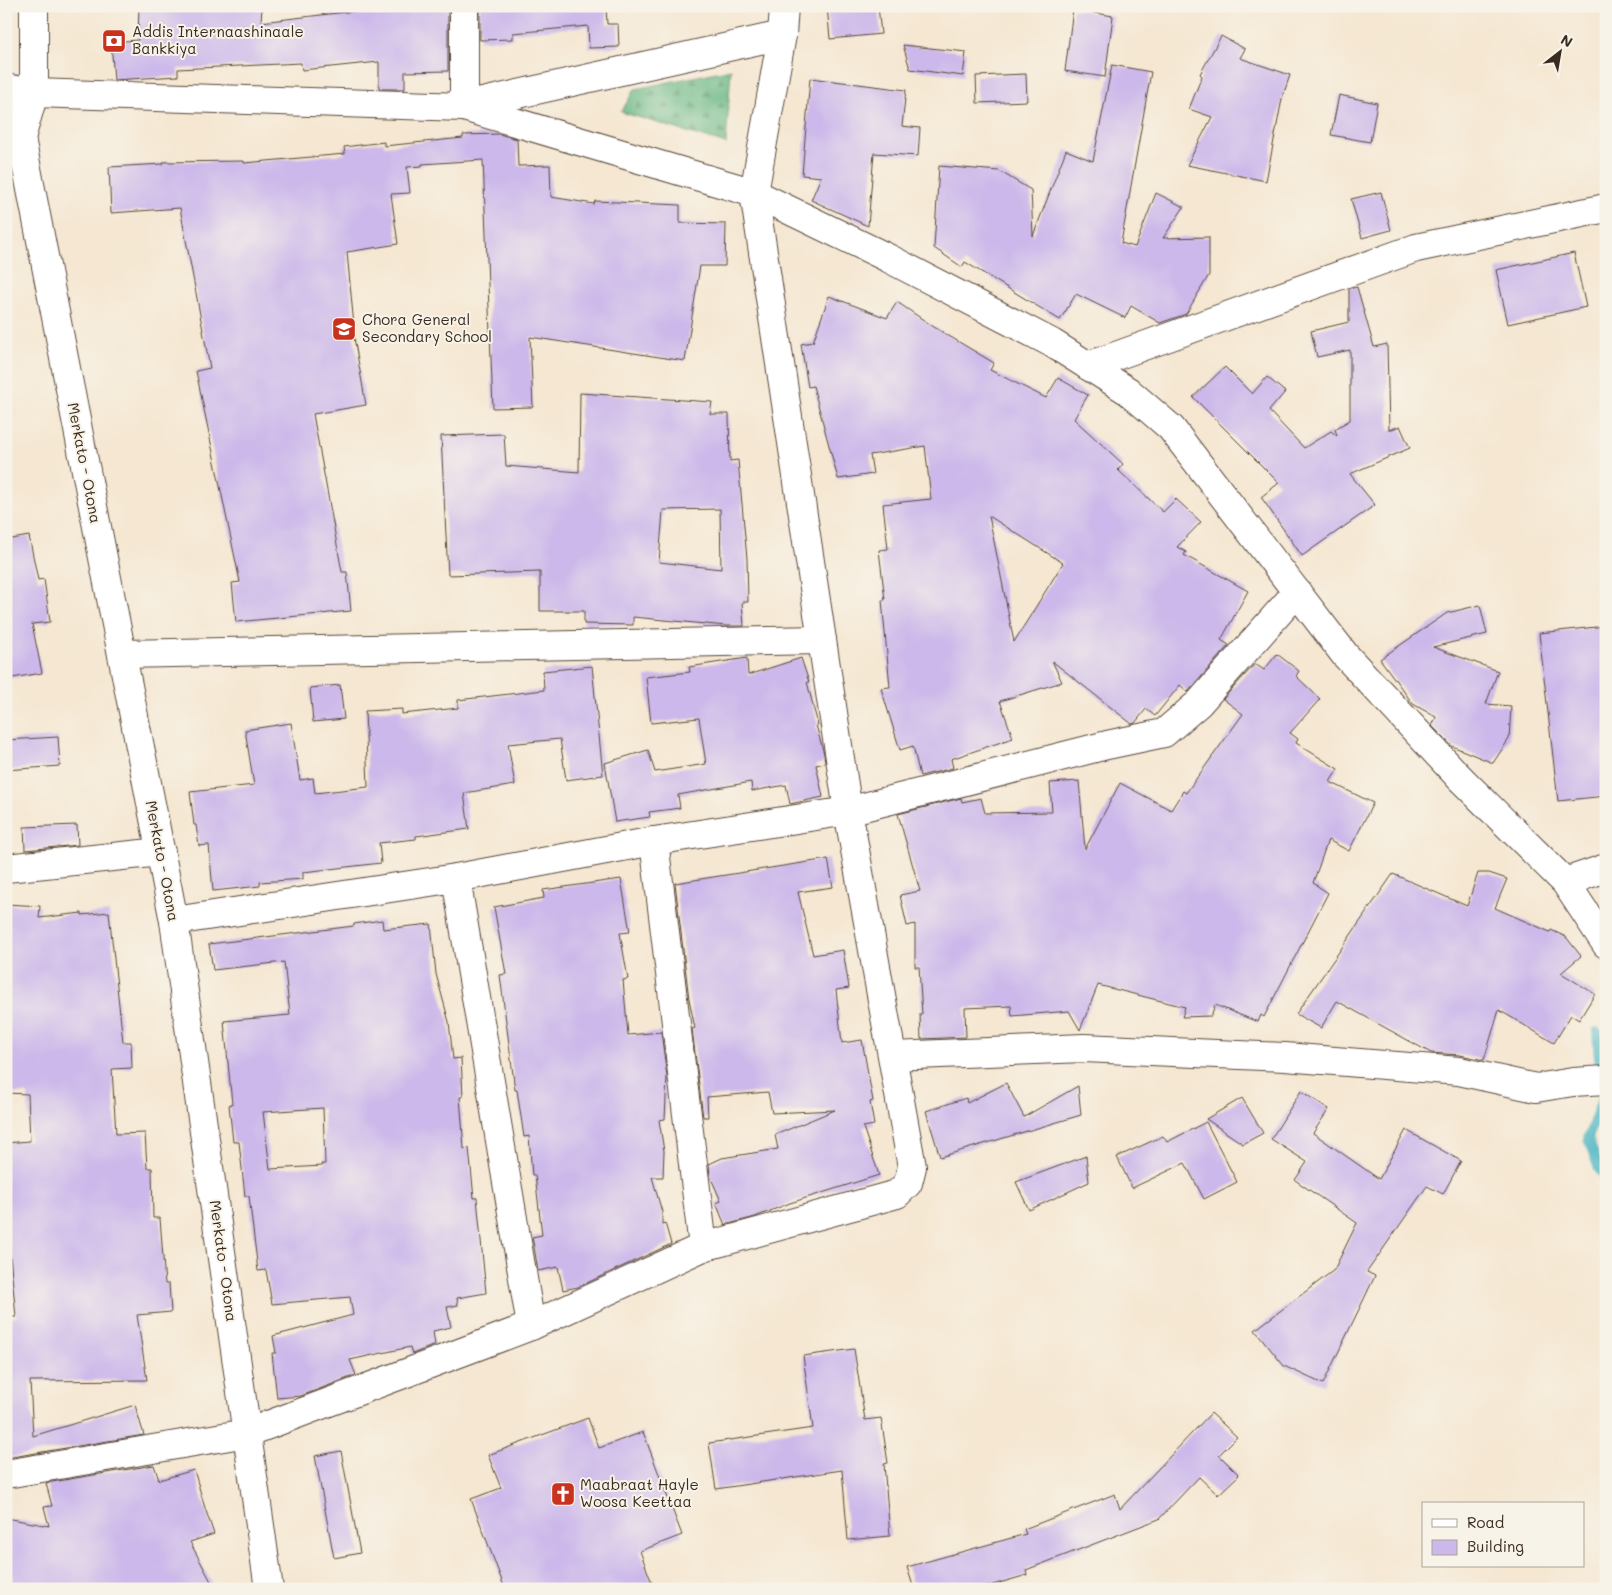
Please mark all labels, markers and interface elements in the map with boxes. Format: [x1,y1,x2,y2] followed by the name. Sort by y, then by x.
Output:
[132,21,304,58] place label: Addis Internaashinaale Bankkiya
[101,28,127,54] bank icon: Addis Internaashinaale Bankkiya
[1534,28,1584,78] north arrow
[1557,30,1576,51] text: N
[362,309,492,346] place label: Chora General Secondary School
[331,316,357,342] school or university icon: Chora General Secondary School
[63,401,106,525] street label: Merkato - Otona
[141,799,184,923] street label: Merkato - Otona
[206,1199,242,1323] street label: Merkato - Otona
[580,1474,699,1511] place label: Maabraat Hayle Woosa Keettaa
[550,1481,576,1507] church icon: Maabraat Hayle Woosa Keettaa
[1422,1502,1584,1568] legend
[1467,1512,1504,1532] text: Road
[1467,1536,1524,1556] text: Building

